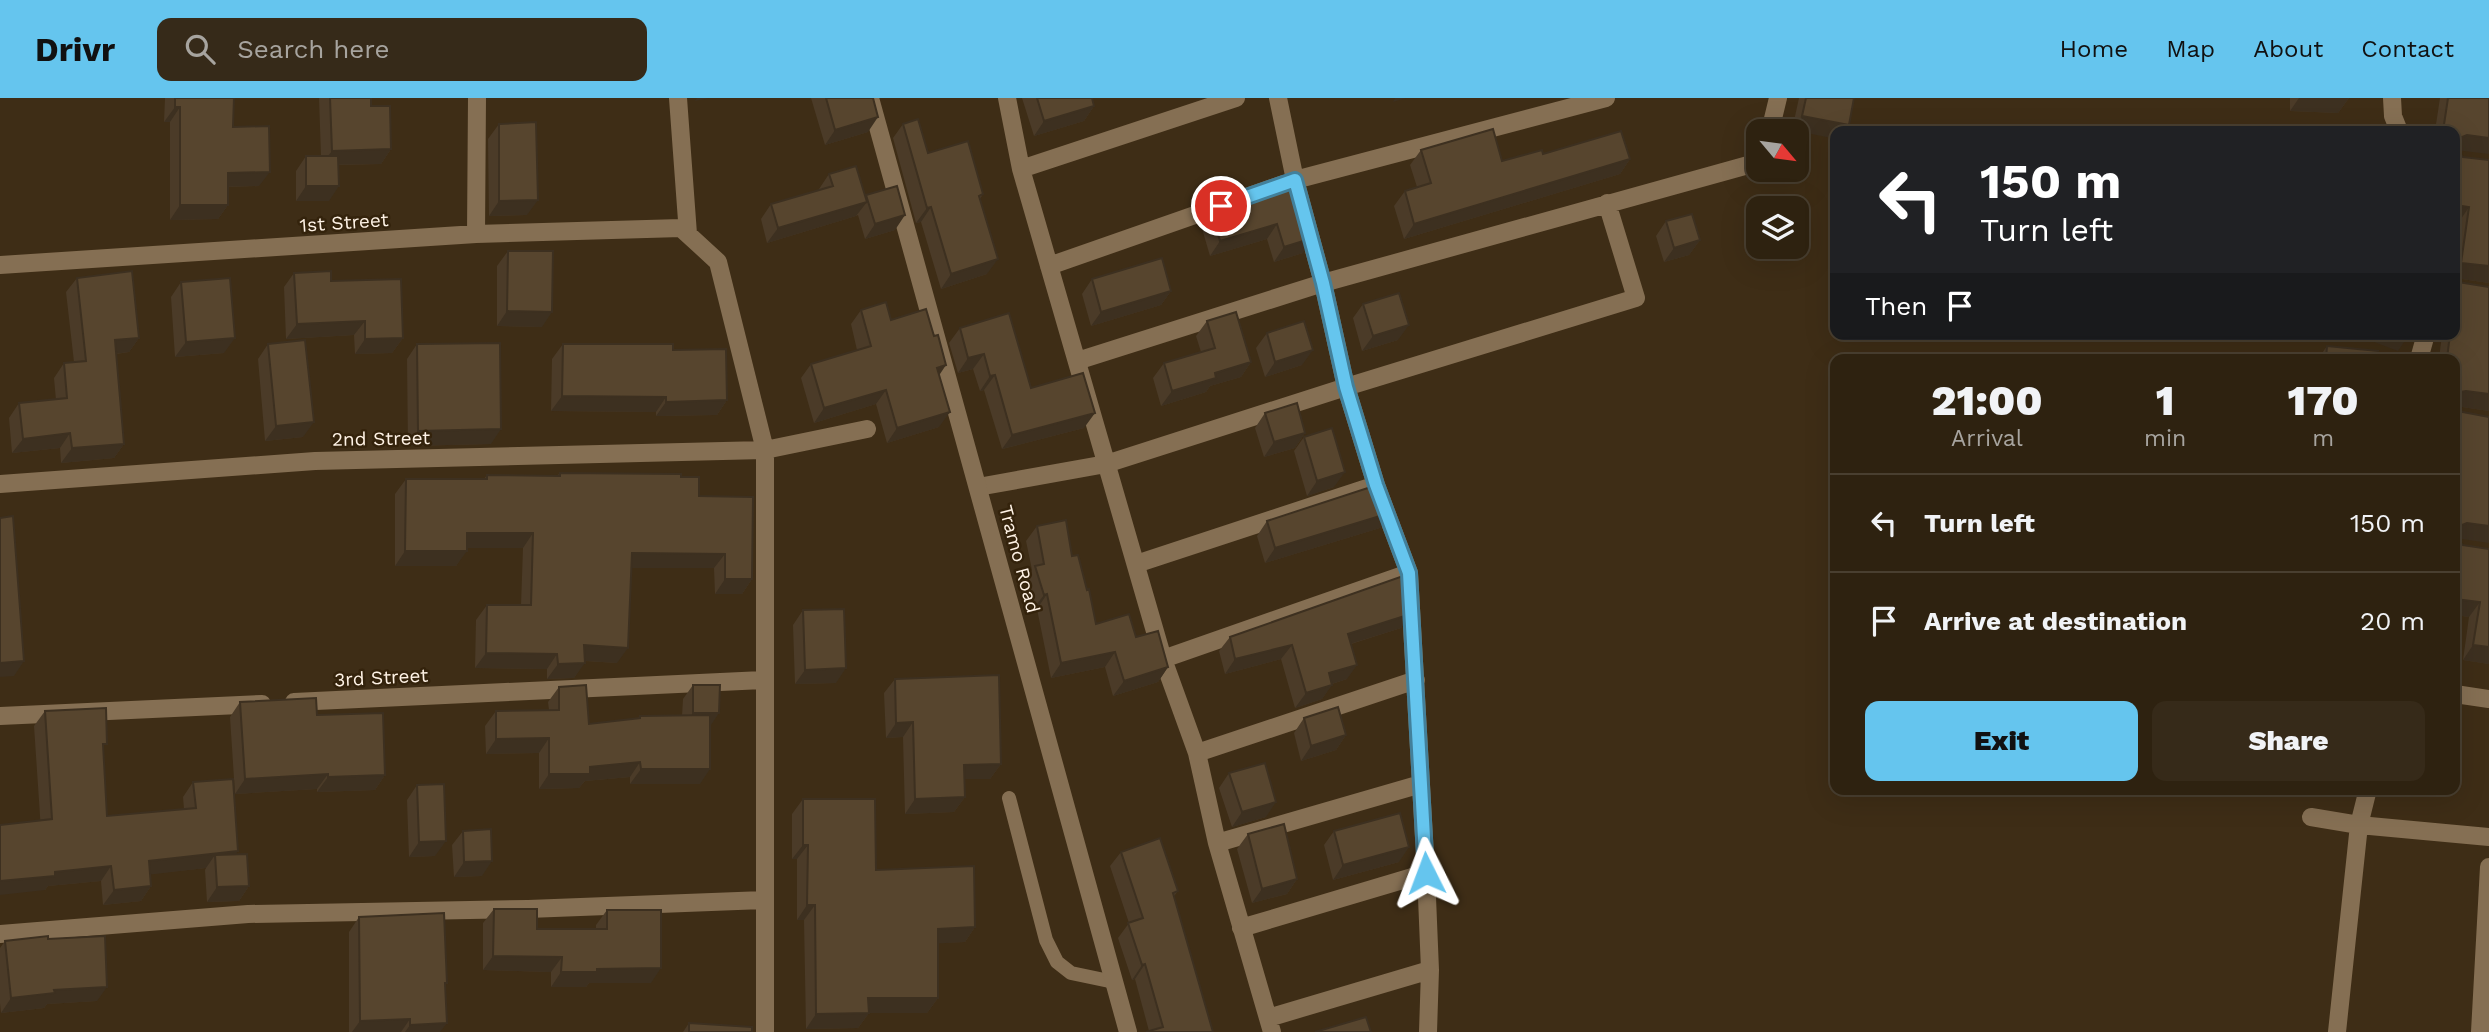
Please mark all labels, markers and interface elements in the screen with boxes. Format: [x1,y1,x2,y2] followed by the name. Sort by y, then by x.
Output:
[157,18,647,81] search box
[35,30,115,69] text: Drivr
[181,30,219,68] icon: search
[237,34,390,64] text: Search here
[2060,35,2128,63] text: Home
[2166,35,2215,63] text: Map
[2253,35,2323,63] text: About
[2361,35,2454,63] text: Contact
[1746,119,1810,182] north arrow
[1746,119,1809,259] map controls
[1980,152,2121,210] text: 150 m
[1865,154,1956,245] icon: left
[1191,176,1251,236] pin
[1202,187,1240,225] icon: arrive
[1746,196,1809,259] button: layers
[299,208,389,237] street label: 1st Street
[1980,211,2113,249] text: Turn left
[1941,287,1979,325] icon: arrive
[1865,291,1927,321] text: Then
[1931,376,2043,425] text: 21:00
[2156,376,2175,425] text: 1
[2288,376,2359,425] text: 170
[1951,425,2023,452] text: Arrival
[2144,425,2186,452] text: min
[2312,425,2334,452] text: m
[332,426,430,451] street label: 2nd Street
[994,503,1045,616] street label: Tramo Road
[1865,504,1903,542] icon: left
[1924,508,2035,538] text: Turn left
[2350,508,2425,538] text: 150 m
[1865,602,1903,640] icon: arrive
[1924,606,2187,636] text: Arrive at destination
[2360,606,2425,636] text: 20 m
[333,664,429,691] street label: 3rd Street
[1865,701,2138,781] button: Exit
[2152,701,2425,781] button: Share
[1389,836,1463,910] position arrow

